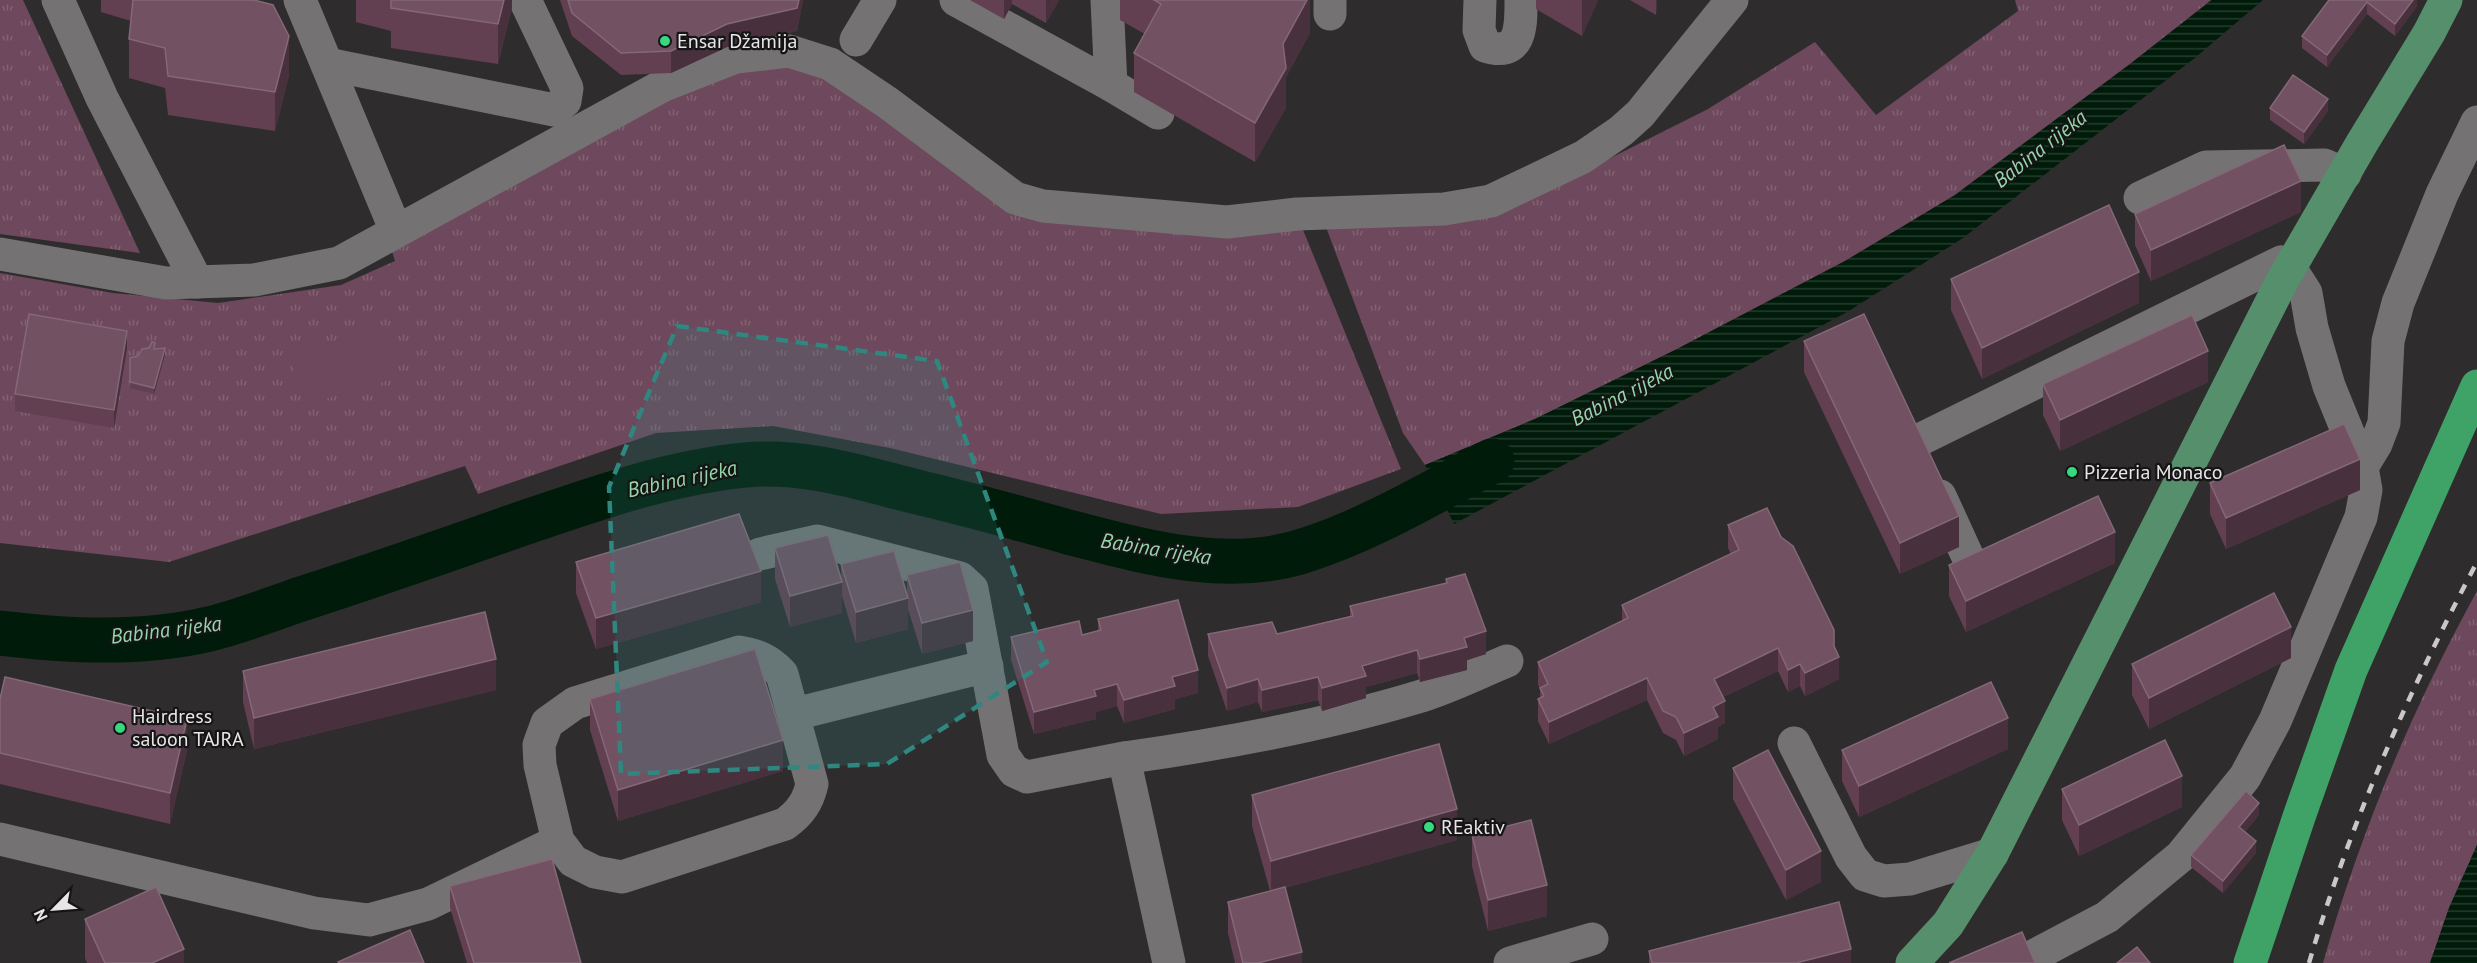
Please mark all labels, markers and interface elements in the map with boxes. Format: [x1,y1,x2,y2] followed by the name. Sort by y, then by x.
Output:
[677,28,797,54] place label: Ensar Džamija
[658,34,672,48] marker: Ensar Džamija
[1987,103,2093,194] water label: Babina rijeka
[1566,357,1678,432] water label: Babina rijeka
[625,454,740,503] water label: Babina rijeka
[2084,459,2222,485] place label: Pizzeria Monaco
[2065,465,2079,479] marker: Pizzeria Monaco
[1099,526,1214,571] water label: Babina rijeka
[109,609,224,650] water label: Babina rijeka
[132,703,244,752] place label: Hairdress saloon TAJRA
[113,721,127,735] marker: Hairdress saloon TAJRA
[1441,814,1505,840] place label: REaktiv
[1422,820,1436,834] marker: REaktiv
[24,879,84,939] north arrow
[29,906,52,924] text: N

